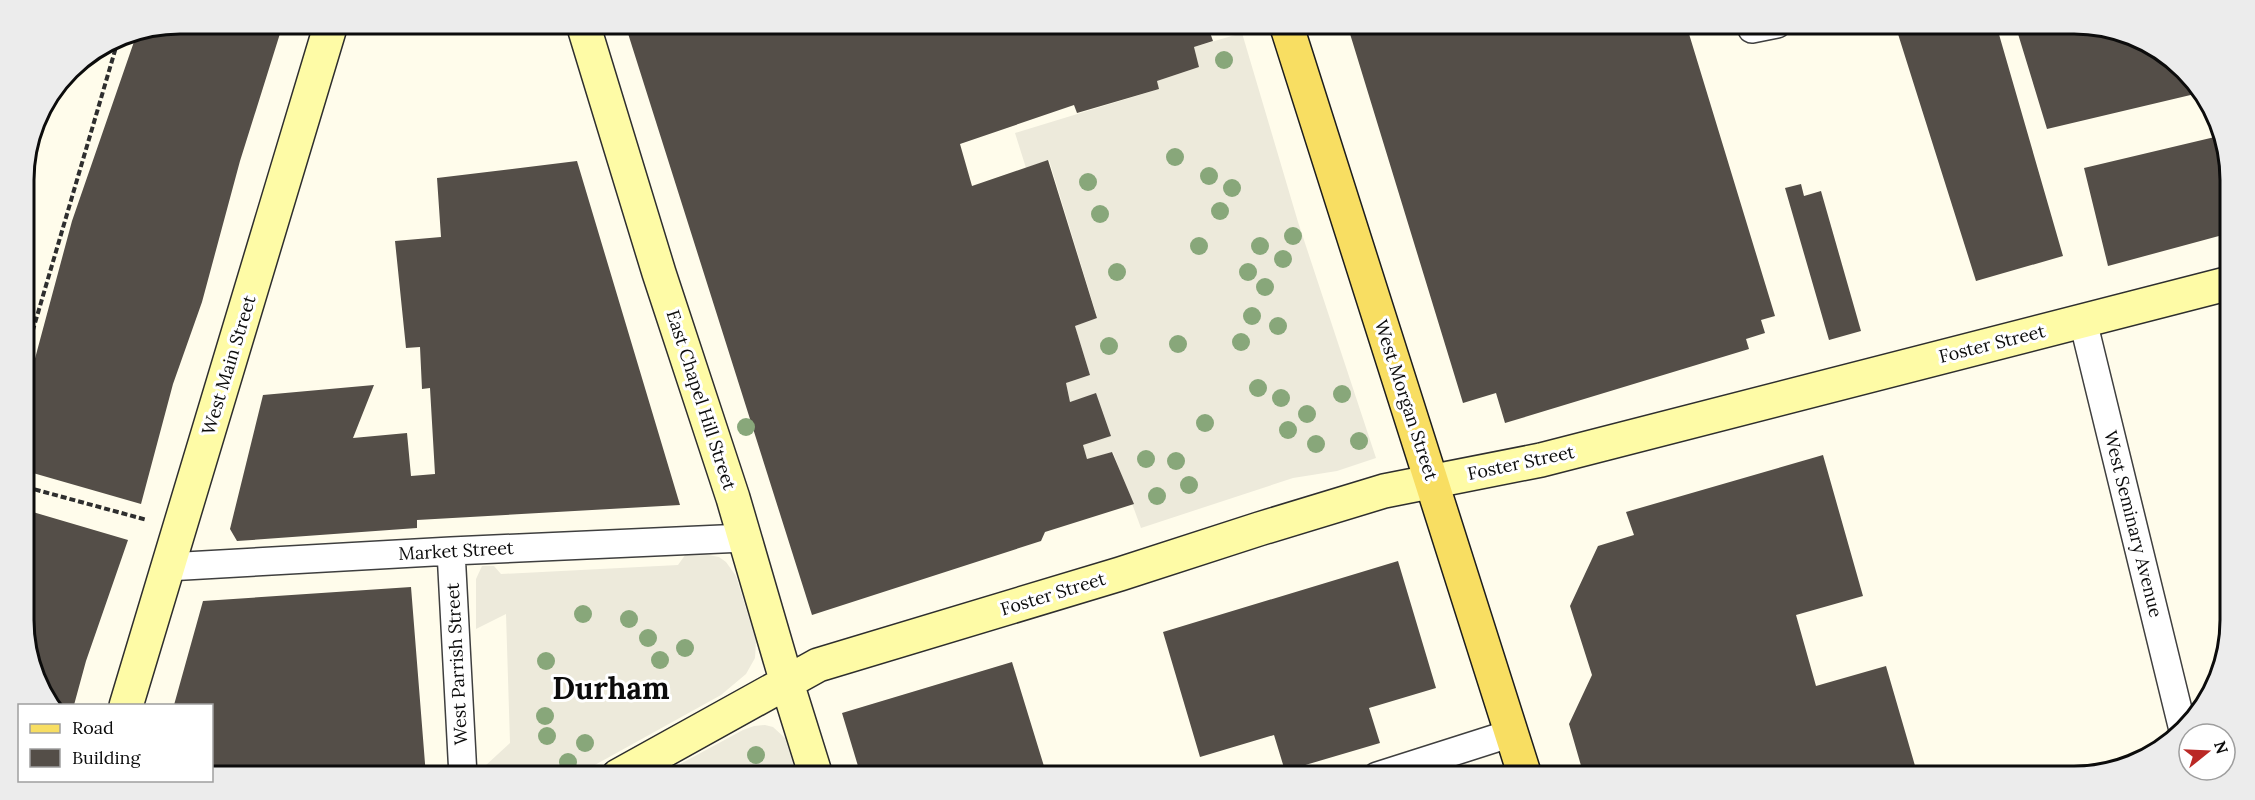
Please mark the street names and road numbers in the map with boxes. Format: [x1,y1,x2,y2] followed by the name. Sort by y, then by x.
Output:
[196,292,261,437] street label: West Main Street
[662,307,741,493] street label: East Chapel Hill Street
[1370,317,1443,483] street label: West Morgan Street
[1936,319,2047,368] street label: Foster Street
[2099,428,2168,620] street label: West Seminary Avenue
[1465,440,1576,485] street label: Foster Street
[398,536,514,565] street label: Market Street
[997,567,1108,620] street label: Foster Street
[441,582,472,746] street label: West Parrish Street

